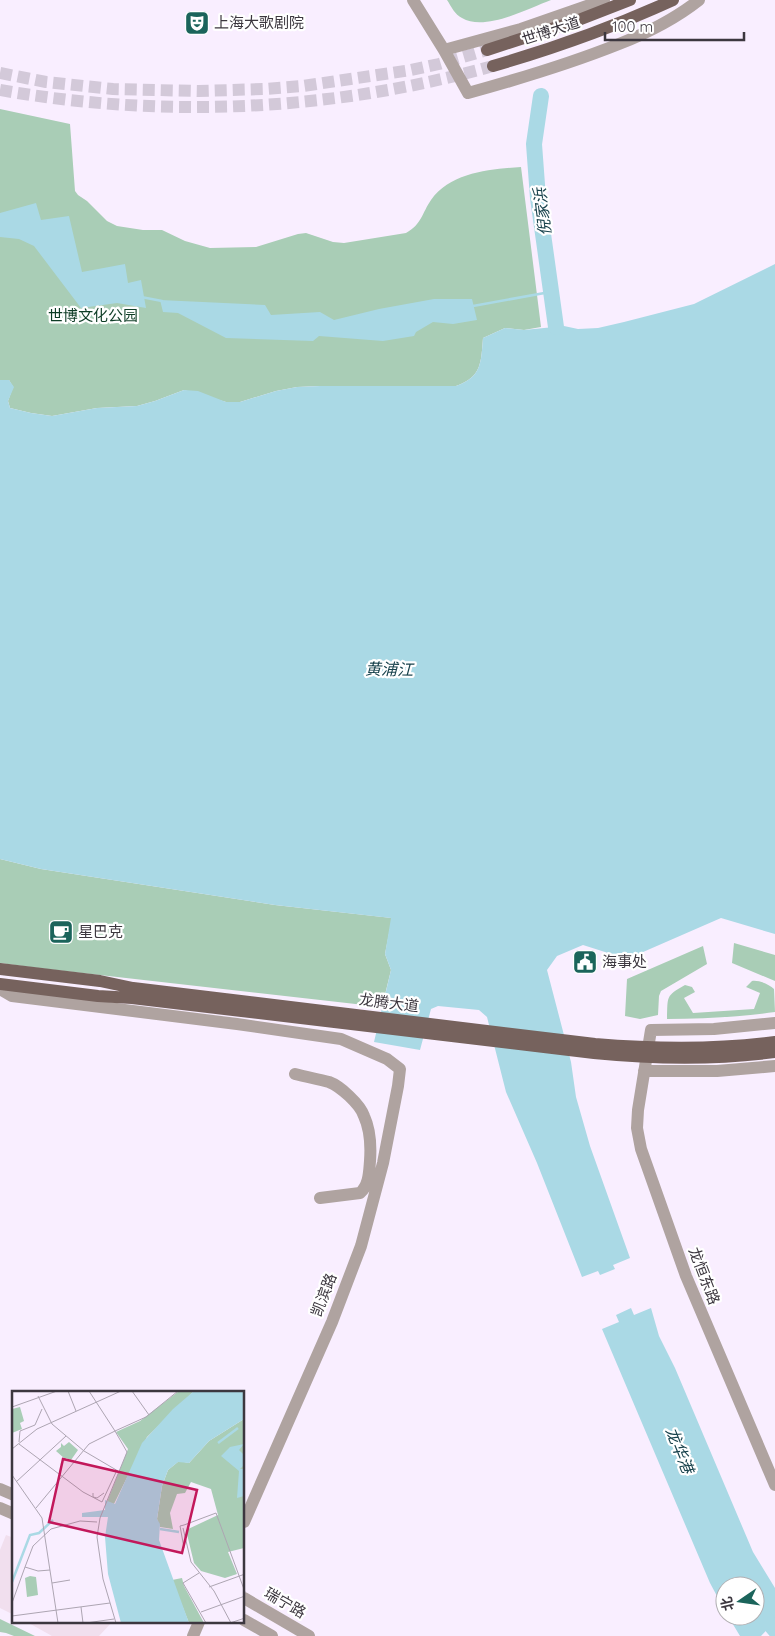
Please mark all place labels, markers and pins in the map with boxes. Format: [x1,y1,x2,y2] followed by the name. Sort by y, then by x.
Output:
[184,10,210,36] theatre icon: 上海大歌剧院
[214,13,304,32] place label: 上海大歌剧院
[48,919,74,945] cafe icon: 星巴克
[78,922,123,941] place label: 星巴克
[572,949,598,975] public building icon: 海事处
[602,952,647,971] place label: 海事处

